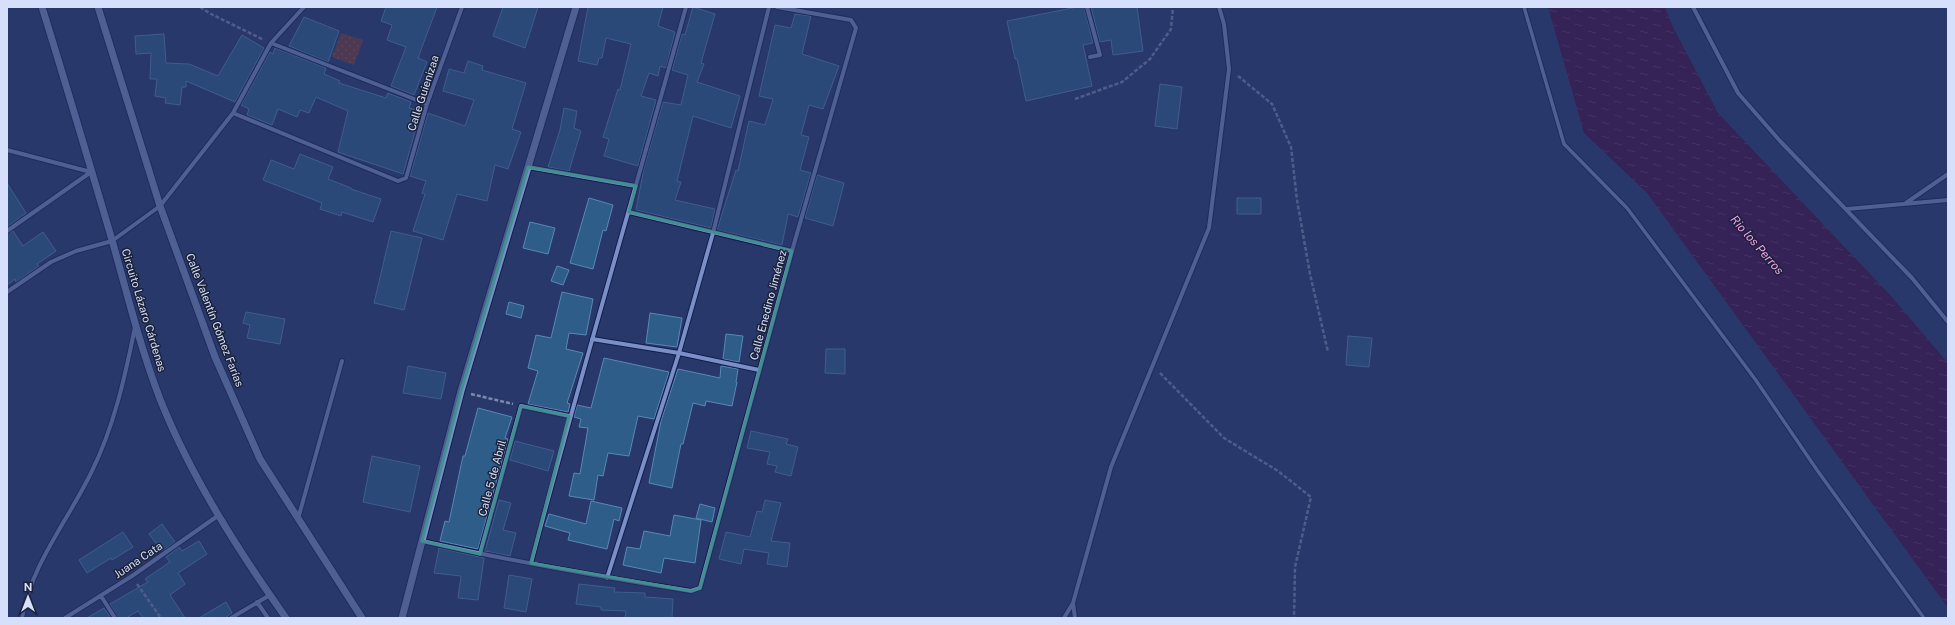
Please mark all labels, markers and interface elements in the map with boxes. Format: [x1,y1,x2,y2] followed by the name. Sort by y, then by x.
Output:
[405,54,441,132] street label: Calle Guienizaa
[1728,213,1787,277] water label: Rio los Perros
[120,247,169,373] street label: Circuito Lázaro Cárdenas
[748,249,788,361] street label: Calle Enedino Jiménez
[184,252,246,389] street label: Calle Valentín Gómez Farías
[476,439,508,517] street label: Calle 5 de Abril
[112,540,164,580] street label: Juana Cata
[8,577,48,617] north arrow
[24,581,32,593] text: N

